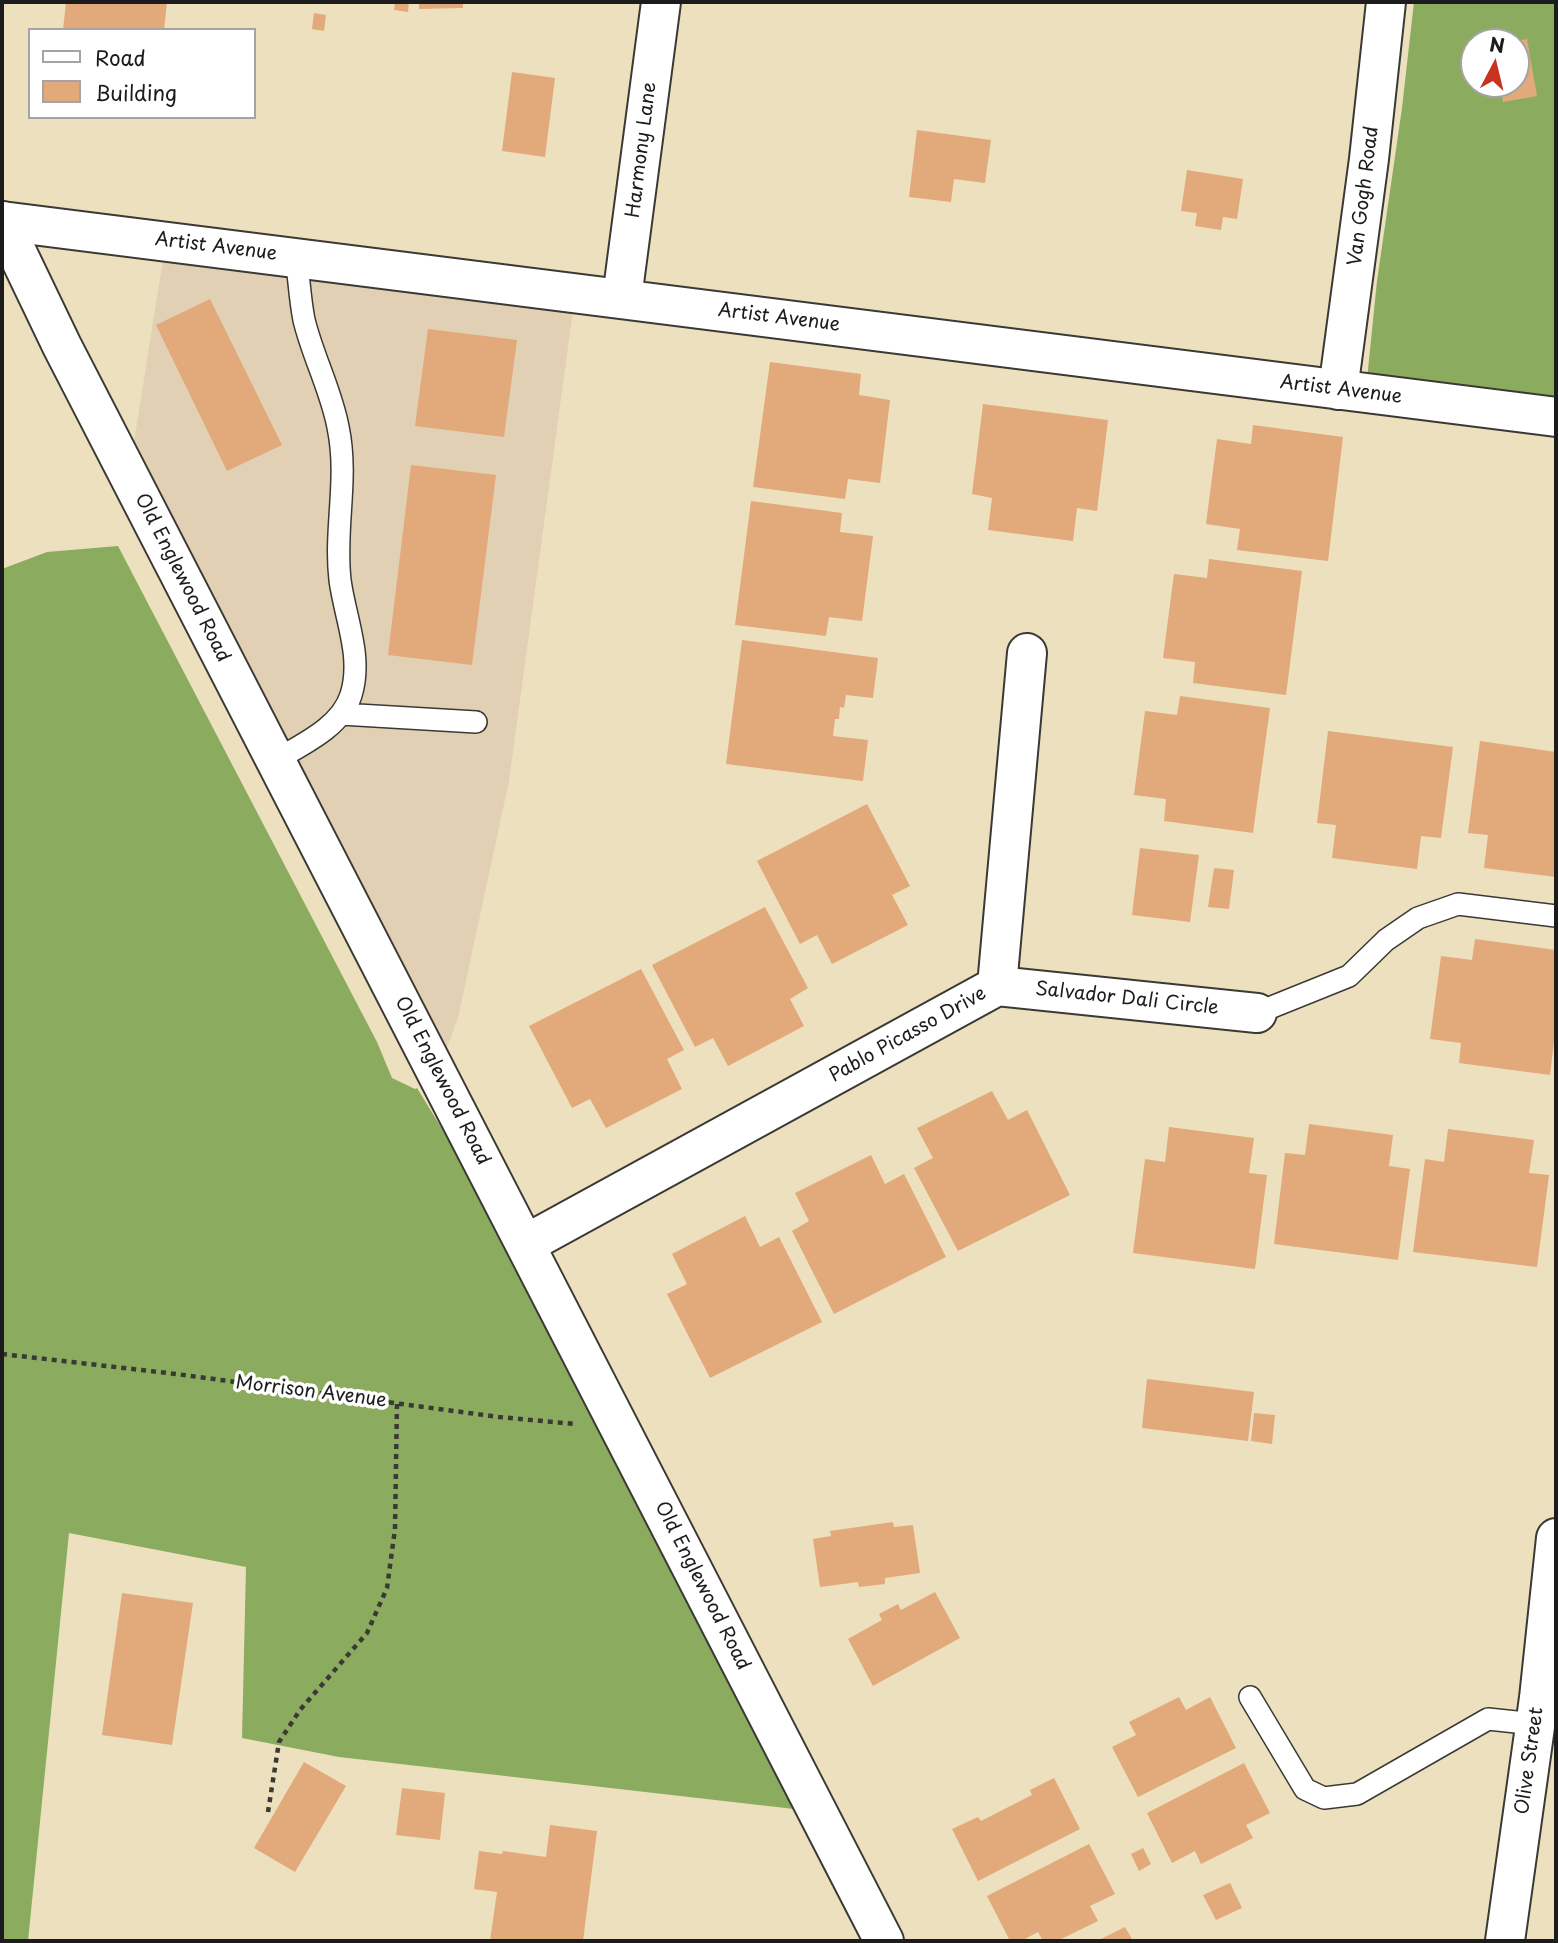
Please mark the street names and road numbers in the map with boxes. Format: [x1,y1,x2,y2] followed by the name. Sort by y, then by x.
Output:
[622,81,662,219] street label: Harmony Lane
[1344,125,1384,267] street label: Van Gogh Road
[154,228,278,266] street label: Artist Avenue
[717,299,841,337] street label: Artist Avenue
[1279,371,1403,409] street label: Artist Avenue
[130,490,234,666] street label: Old Englewood Road
[1034,978,1220,1020] street label: Salvador Dali Circle
[826,982,990,1088] street label: Pablo Picasso Drive
[390,993,494,1169] street label: Old Englewood Road
[234,1371,388,1413] street label: Morrison Avenue
[650,1498,754,1674] street label: Old Englewood Road
[1511,1706,1549,1816] street label: Olive Street

